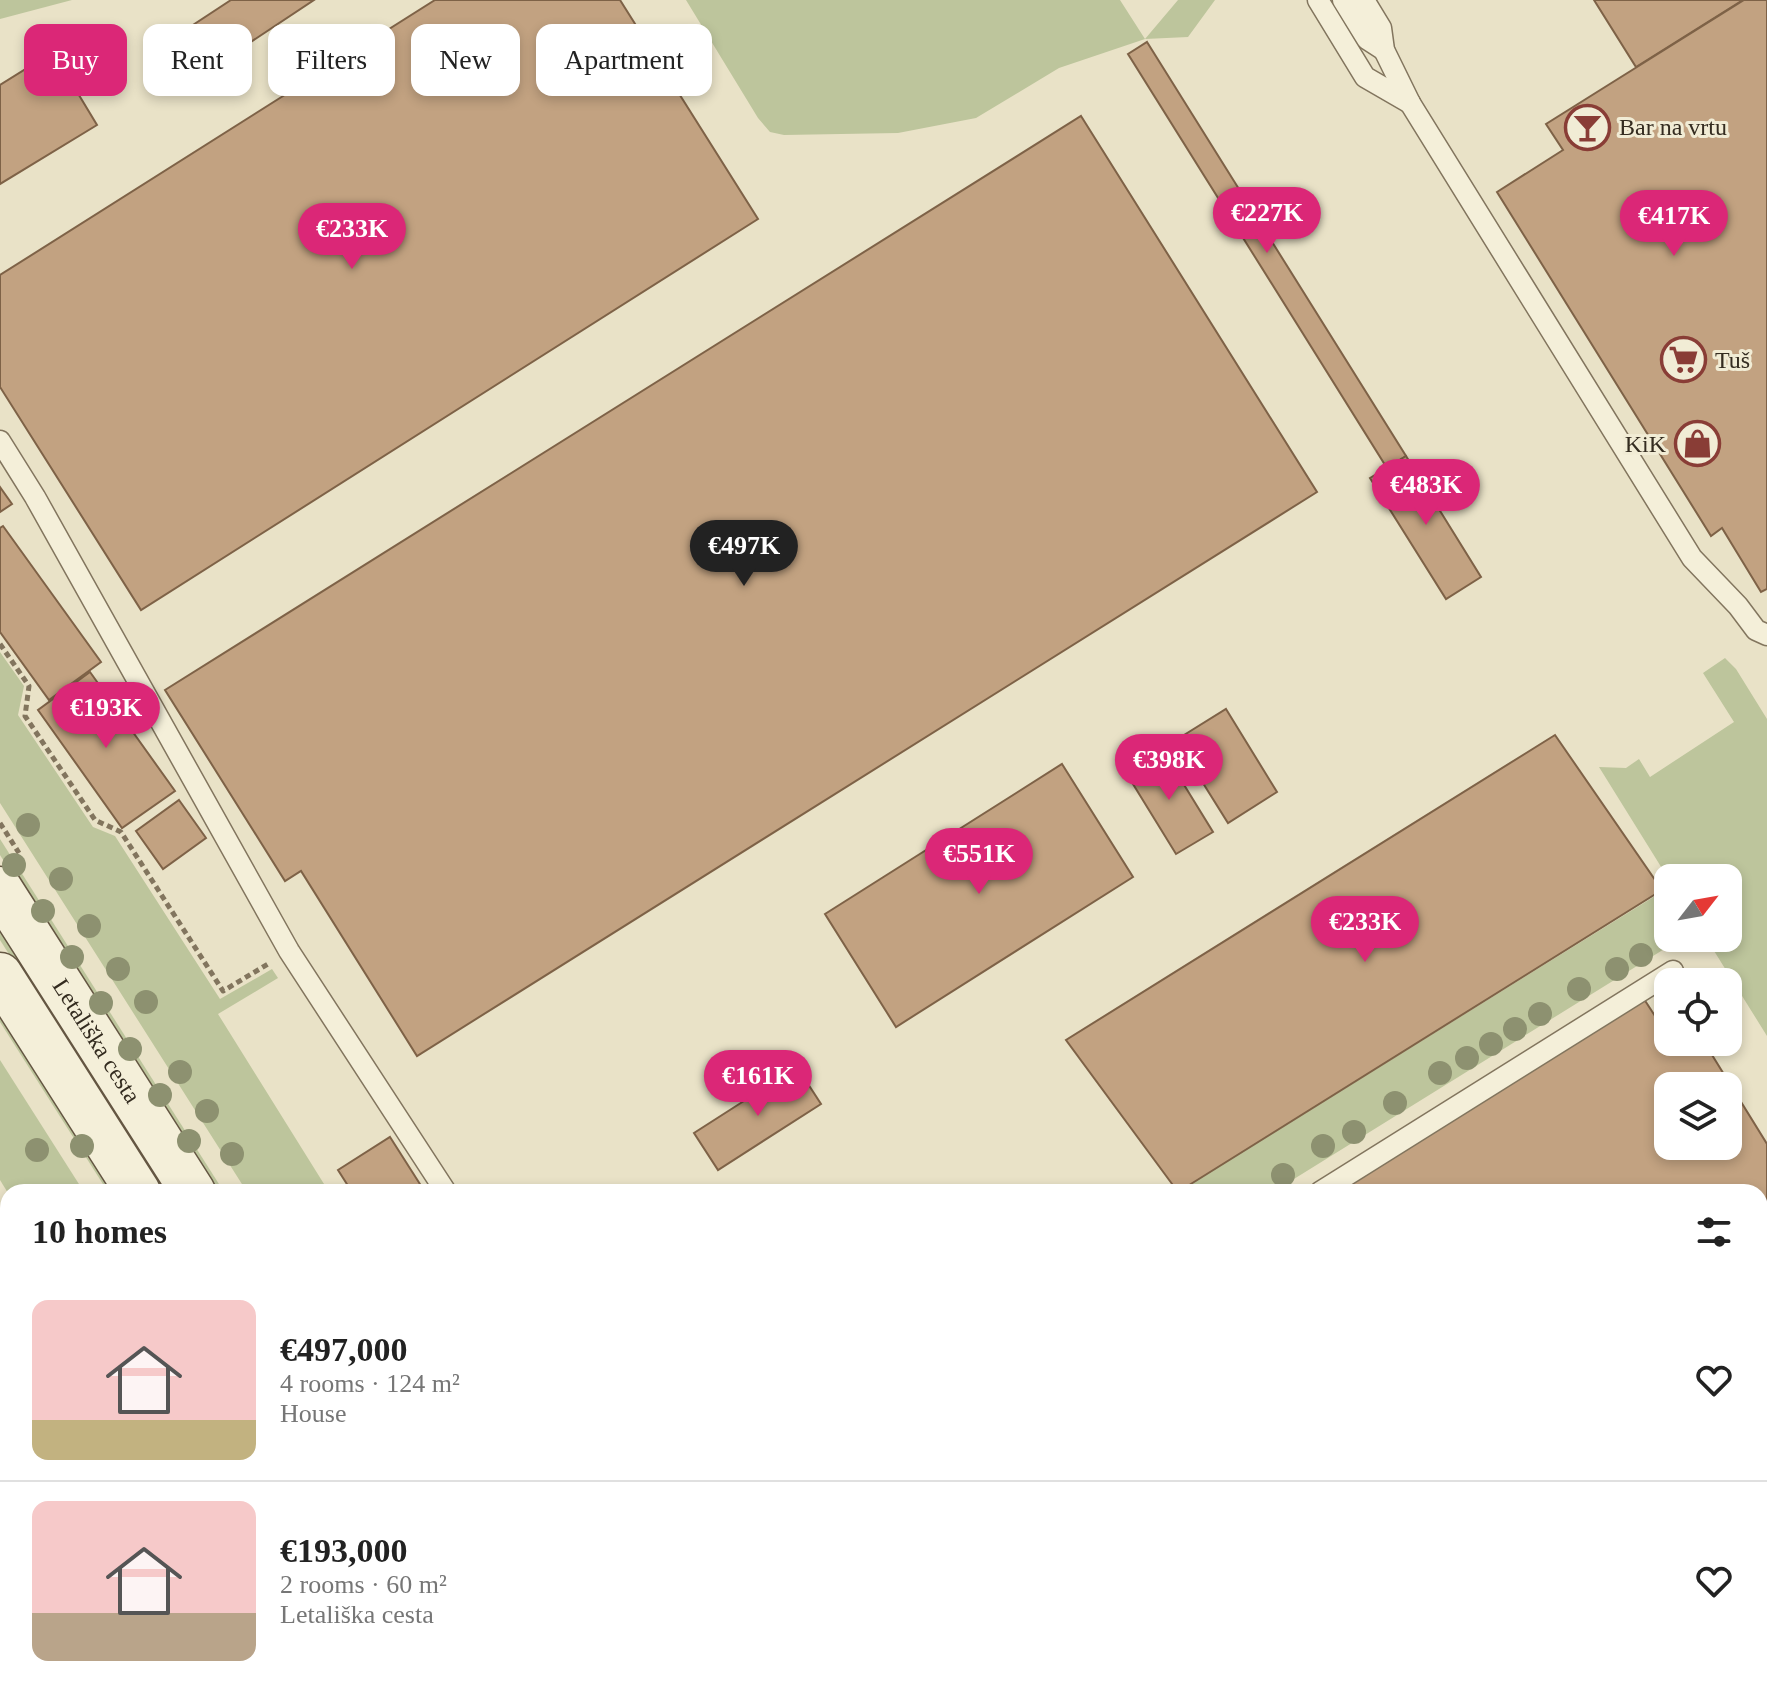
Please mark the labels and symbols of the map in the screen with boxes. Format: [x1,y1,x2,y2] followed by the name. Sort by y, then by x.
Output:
[1564,103,1612,151] bar icon: Bar na vrtu
[1619,114,1727,140] place label: Bar na vrtu
[1211,187,1323,255] pin: €227K
[1618,190,1730,258] pin: €417K
[296,203,408,271] pin: €233K
[1660,336,1708,384] supermarket icon: Tuš
[1715,347,1750,373] place label: Tuš
[1673,420,1721,468] shop icon: KiK
[1625,431,1667,457] place label: KiK
[1370,459,1482,527] pin: €483K
[688,520,800,588] pin: €497K
[50,682,162,750] pin: €193K
[1113,734,1225,802] pin: €398K
[923,828,1035,896] pin: €551K
[1654,864,1742,952] north arrow
[1309,896,1421,964] pin: €233K
[48,974,146,1108] street label: Letališka cesta
[702,1050,814,1118] pin: €161K

